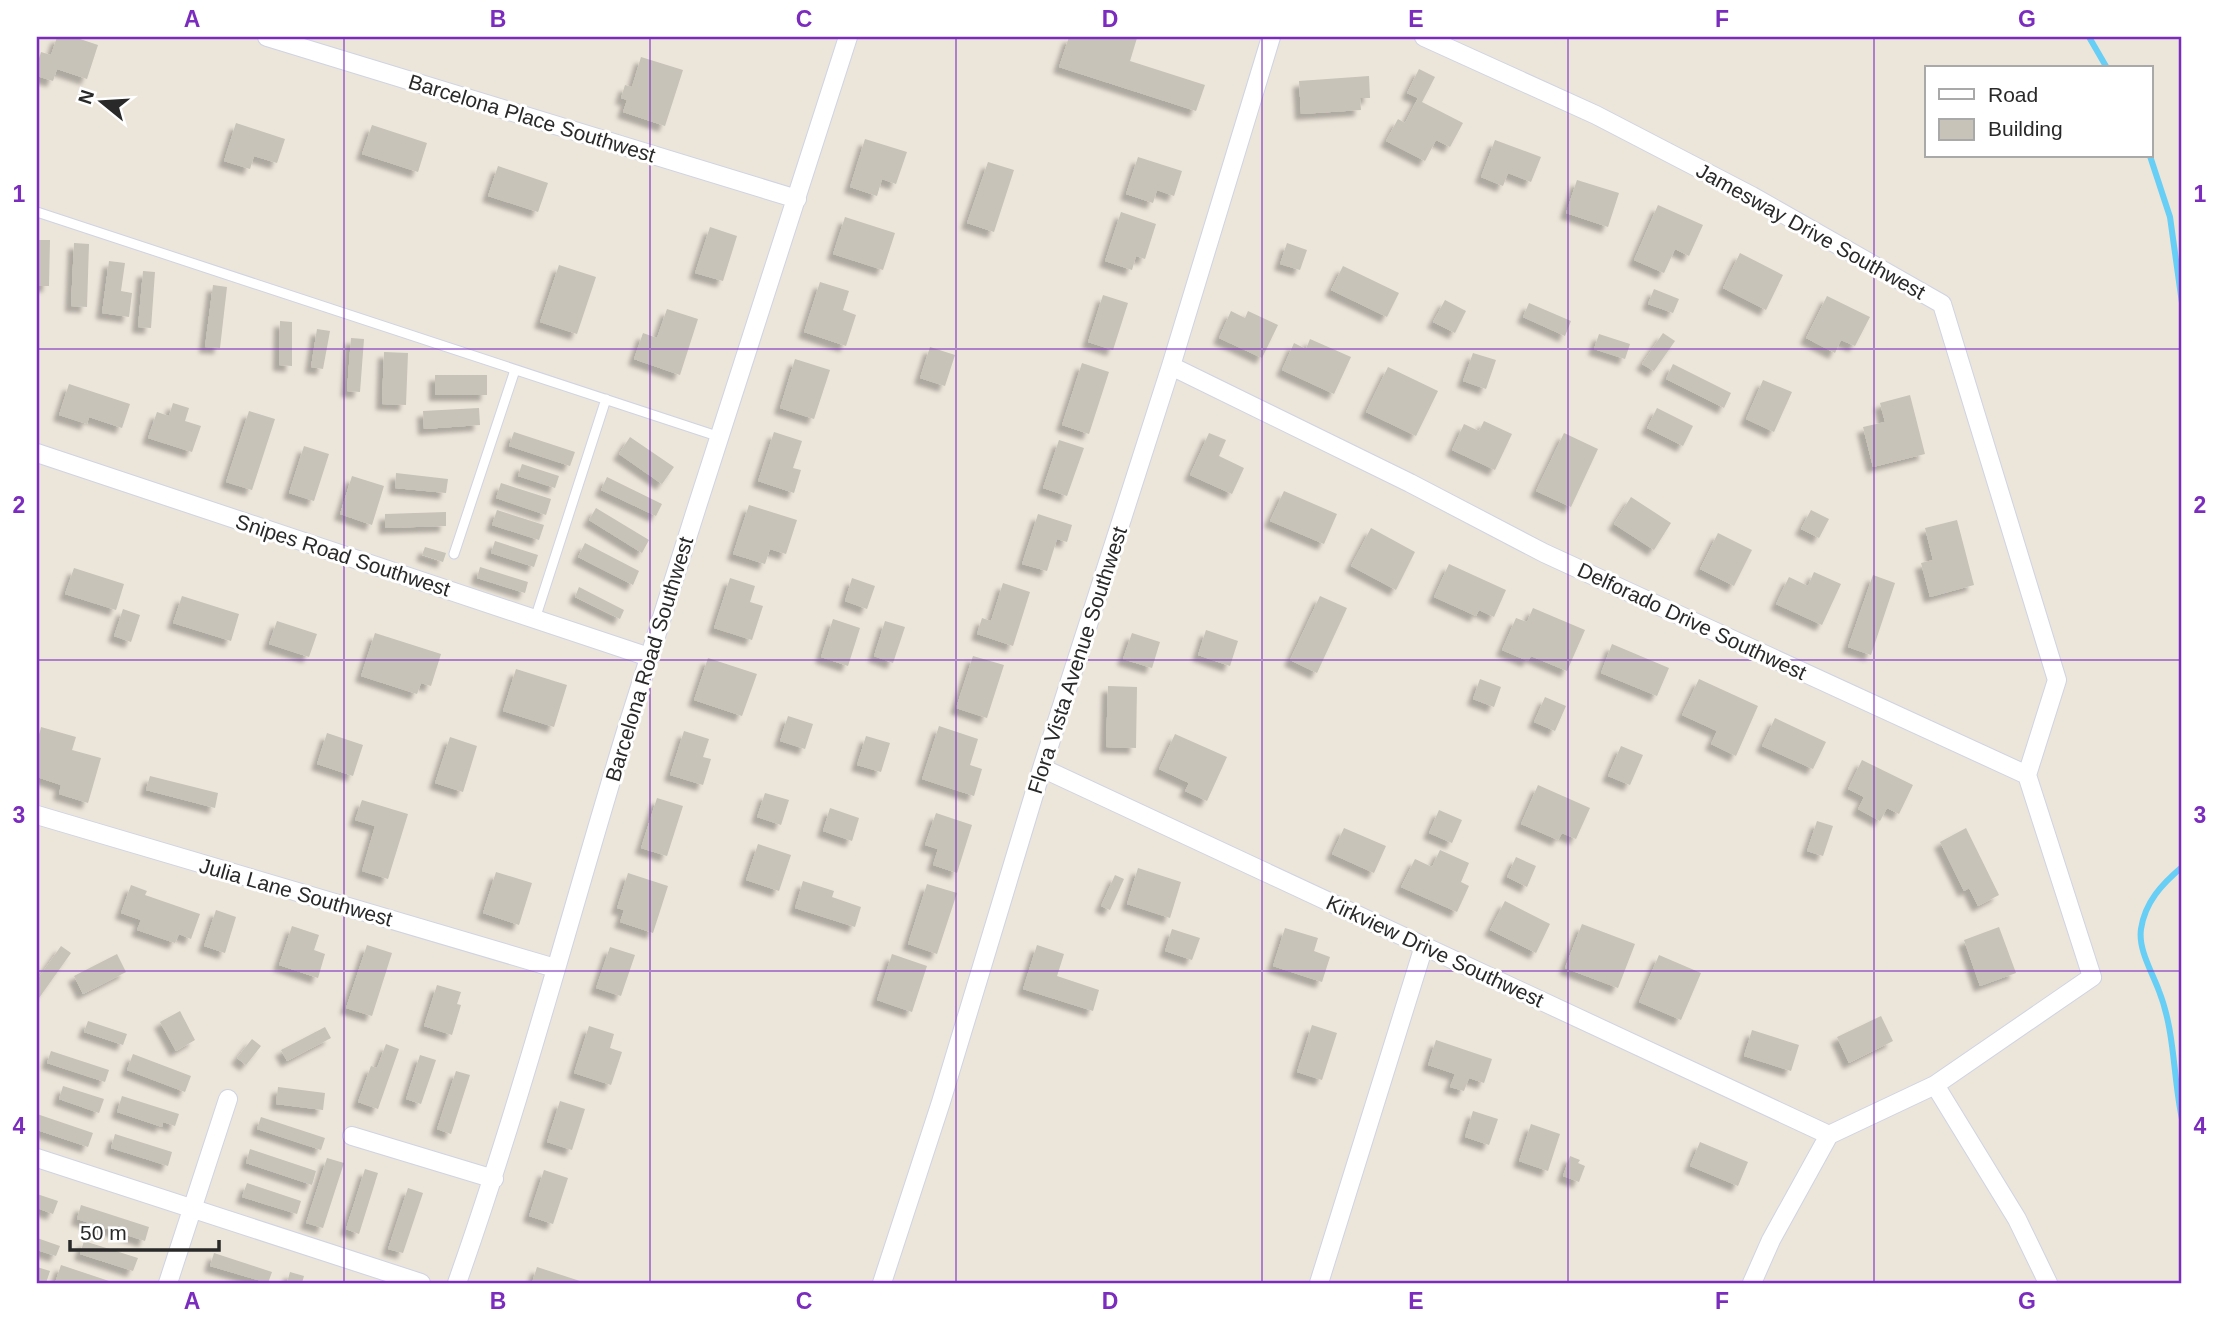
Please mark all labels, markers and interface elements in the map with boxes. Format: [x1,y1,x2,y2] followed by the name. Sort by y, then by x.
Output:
[184,6,200,32] text: A
[490,6,506,32] text: B
[796,6,812,32] text: C
[1102,6,1118,32] text: D
[1408,6,1424,32] text: E
[1715,6,1729,32] text: F
[2018,6,2036,32] text: G
[66,66,136,136] north arrow
[1925,66,2152,158] legend
[406,69,658,167] street label: Barcelona Place Southwest
[1988,83,2038,106] text: Road
[74,87,98,107] text: N
[1988,117,2063,140] text: Building
[1693,158,1930,304] street label: Jamesway Drive Southwest
[13,181,26,207] text: 1
[2194,181,2207,207] text: 1
[13,492,25,518] text: 2
[2194,492,2206,518] text: 2
[233,509,453,601] street label: Snipes Road Southwest
[1023,523,1131,796] street label: Flora Vista Avenue Southwest
[601,534,697,784] street label: Barcelona Road Southwest
[1574,558,1810,684] street label: Delforado Drive Southwest
[13,802,25,828] text: 3
[2194,802,2206,828] text: 3
[197,853,395,931] street label: Julia Lane Southwest
[1323,891,1547,1012] street label: Kirkview Drive Southwest
[13,1113,26,1139] text: 4
[2194,1113,2207,1139] text: 4
[70,1208,219,1252] scale bar
[80,1221,127,1244] text: 50 m
[184,1288,200,1314] text: A
[490,1288,506,1314] text: B
[796,1288,812,1314] text: C
[1102,1288,1118,1314] text: D
[1408,1288,1424,1314] text: E
[1715,1288,1729,1314] text: F
[2018,1288,2036,1314] text: G

